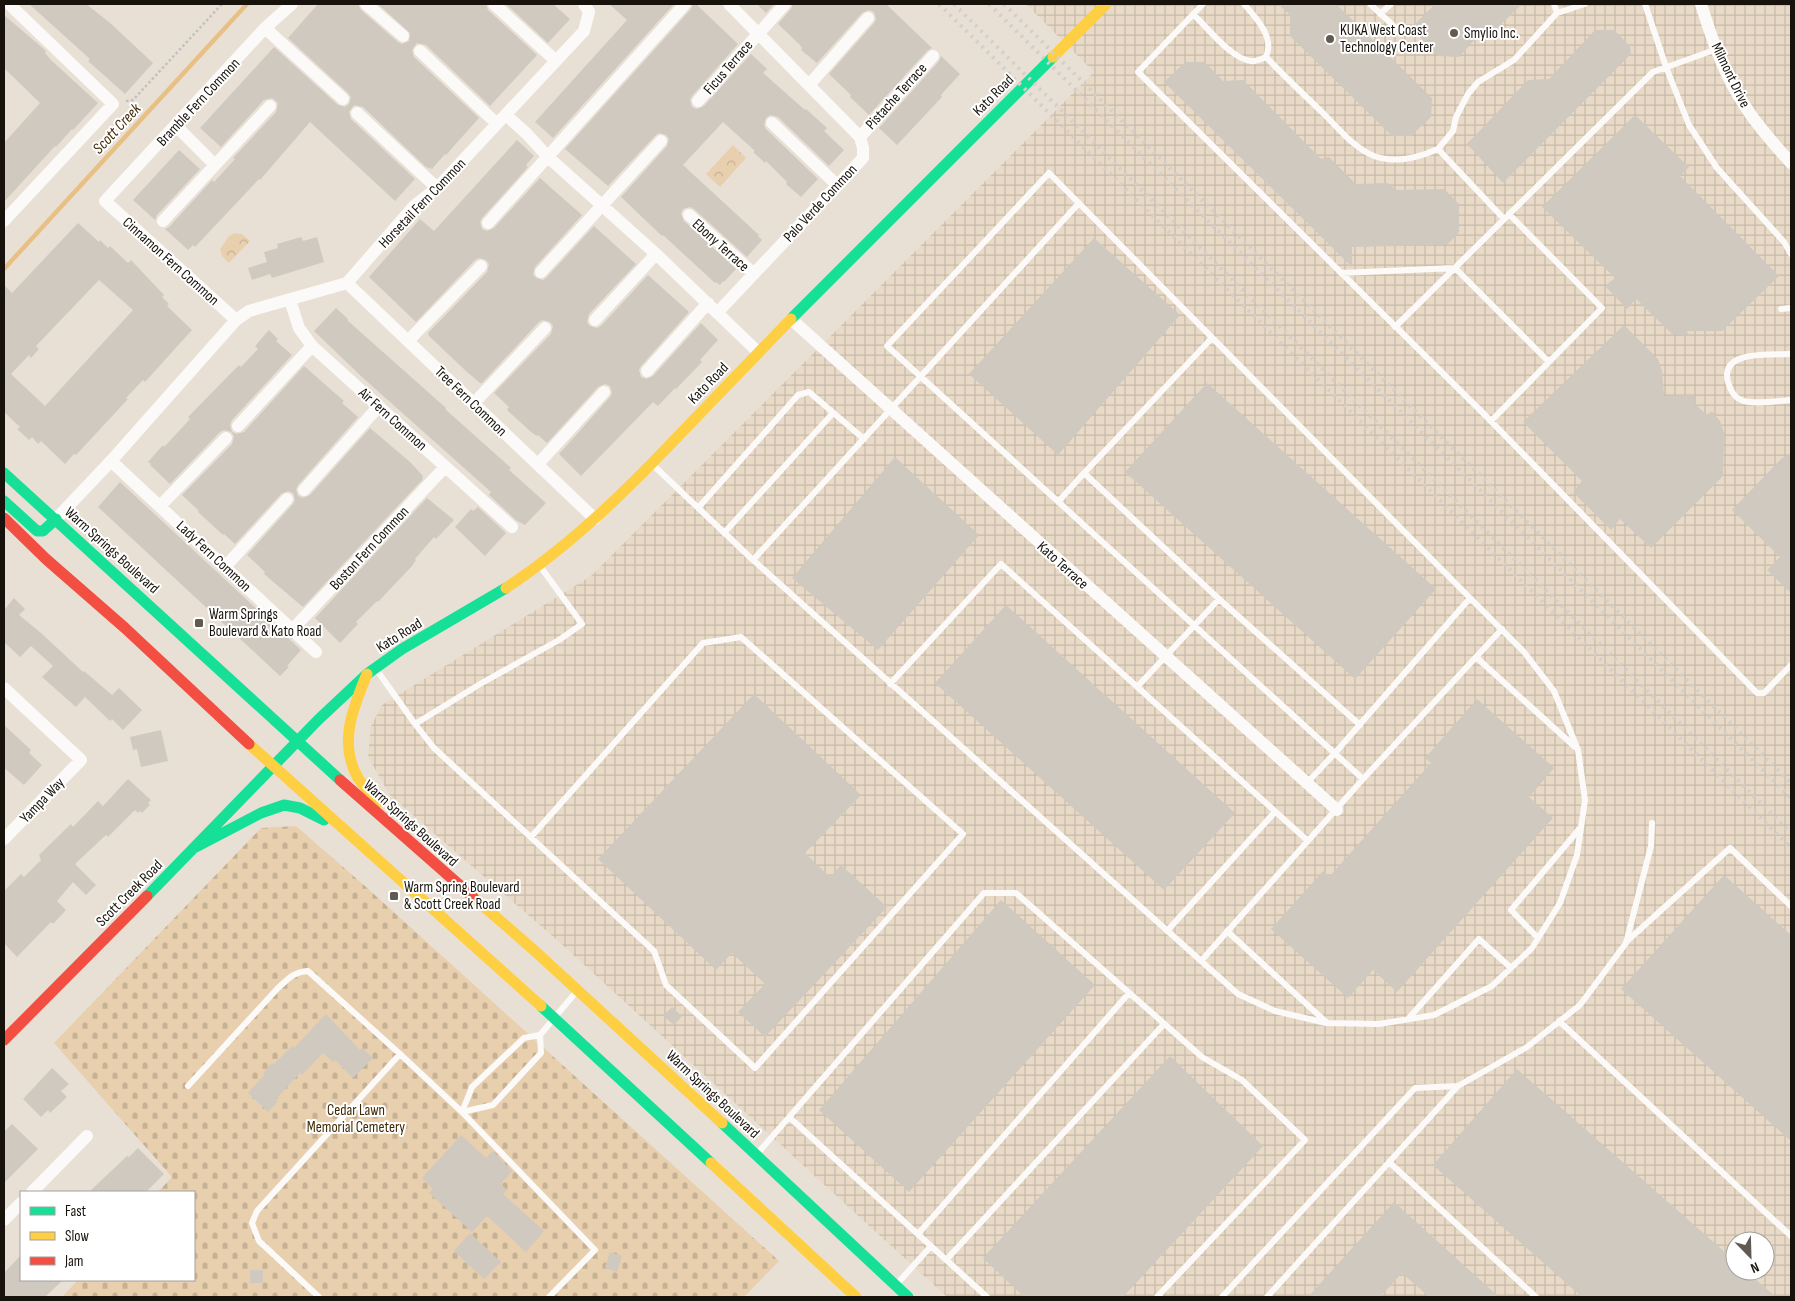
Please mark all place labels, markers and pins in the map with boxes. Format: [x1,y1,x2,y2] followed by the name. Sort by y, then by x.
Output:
[1340,21,1434,57] place label: KUKA West Coast Technology Center
[1464,24,1519,43] place label: Smylio Inc.
[1448,27,1460,39] marker: Smylio Inc.
[1324,33,1336,45] marker: KUKA West Coast Technology Center
[209,605,321,641] place label: Warm Springs Boulevard & Kato Road
[193,617,205,629] marker: Warm Springs Boulevard & Kato Road
[404,878,520,914] place label: Warm Spring Boulevard & Scott Creek Road
[388,890,400,902] marker: Warm Spring Boulevard & Scott Creek Road

